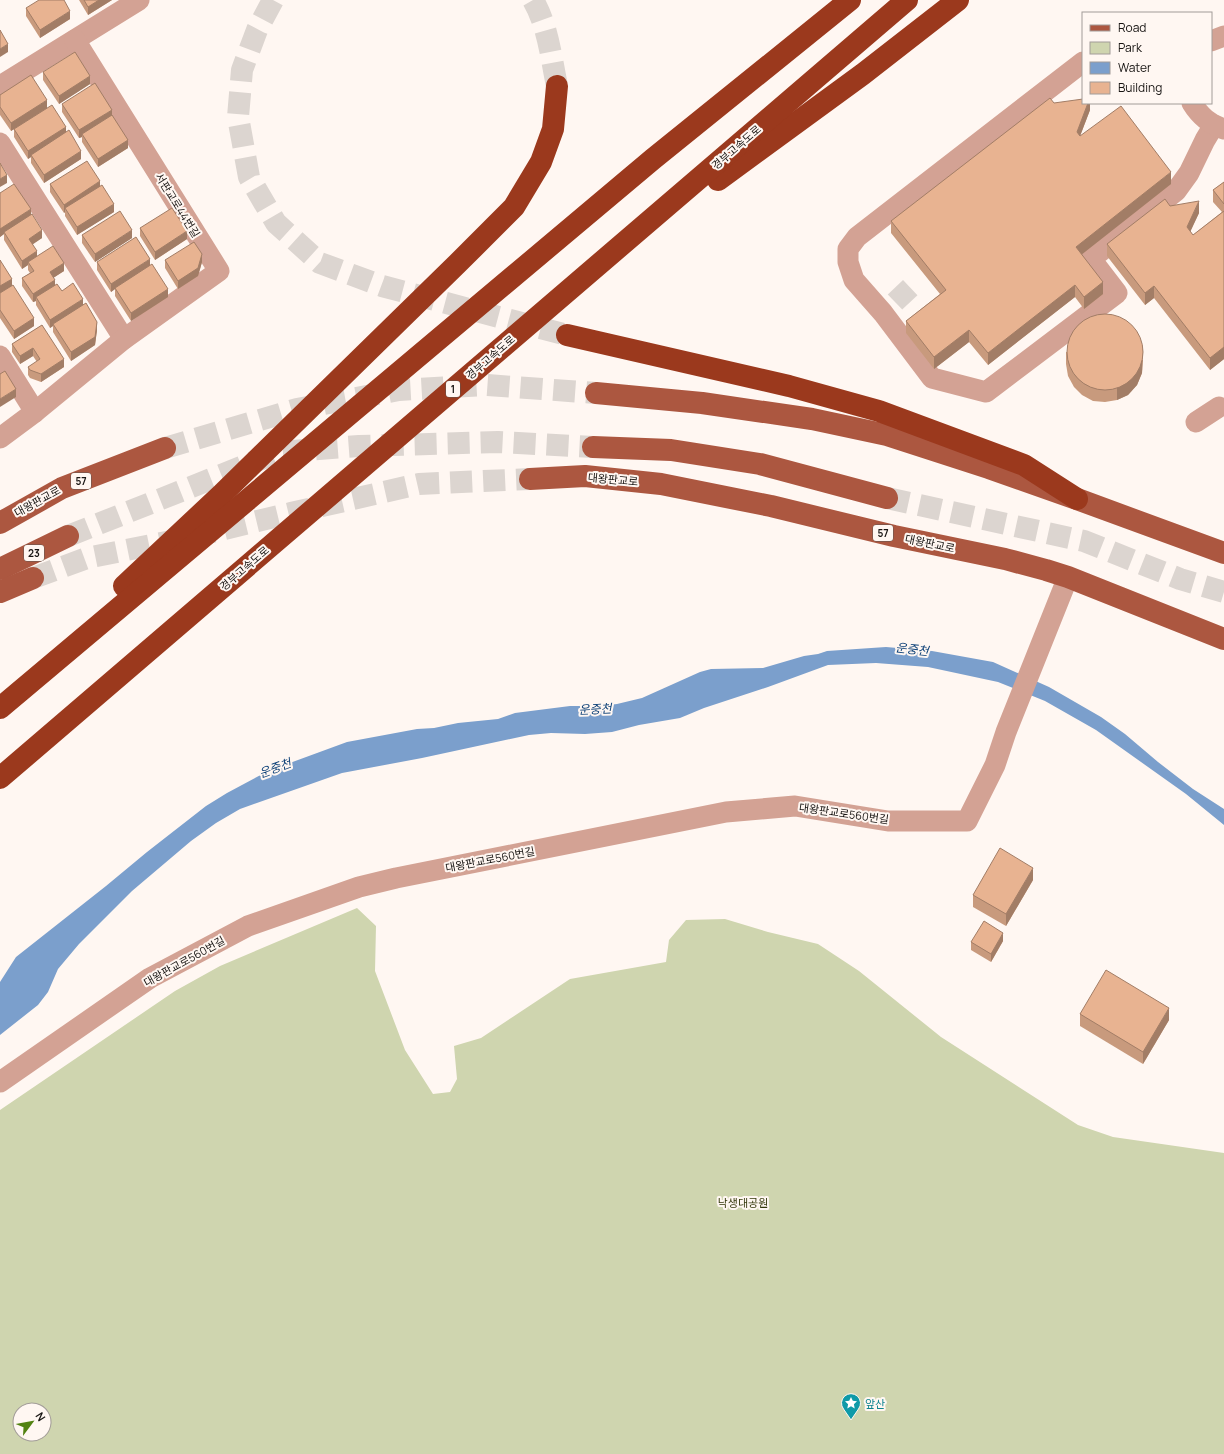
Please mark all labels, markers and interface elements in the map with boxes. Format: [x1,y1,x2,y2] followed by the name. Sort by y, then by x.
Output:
[1082,12,1212,104] legend
[1118,19,1146,36] text: Road
[1118,39,1143,56] text: Park
[1118,59,1152,76] text: Water
[1118,79,1162,96] text: Building
[708,121,764,173] street label: 경부고속도로
[152,170,204,240] street label: 서판교로44번길
[462,331,518,383] street label: 경부고속도로
[446,381,460,397] road number: 1
[587,469,639,489] street label: 대왕판교로
[71,473,91,489] road number: 57
[11,482,63,520] street label: 대왕판교로
[873,525,893,541] road number: 57
[904,530,956,556] street label: 대왕판교로
[216,542,272,594] street label: 경부고속도로
[24,545,44,561] road number: 23
[895,639,931,660] water label: 운중천
[578,700,614,718] water label: 운중천
[257,754,295,782] water label: 운중천
[798,799,890,827] street label: 대왕판교로560번길
[444,843,536,875] street label: 대왕판교로560번길
[141,932,227,990] street label: 대왕판교로560번길
[718,1195,768,1210] park label: 낙생대공원
[840,1392,862,1420] place icon: 앞산
[865,1396,885,1411] place label: 앞산
[12,1402,52,1442] north arrow
[32,1409,49,1424] text: N

